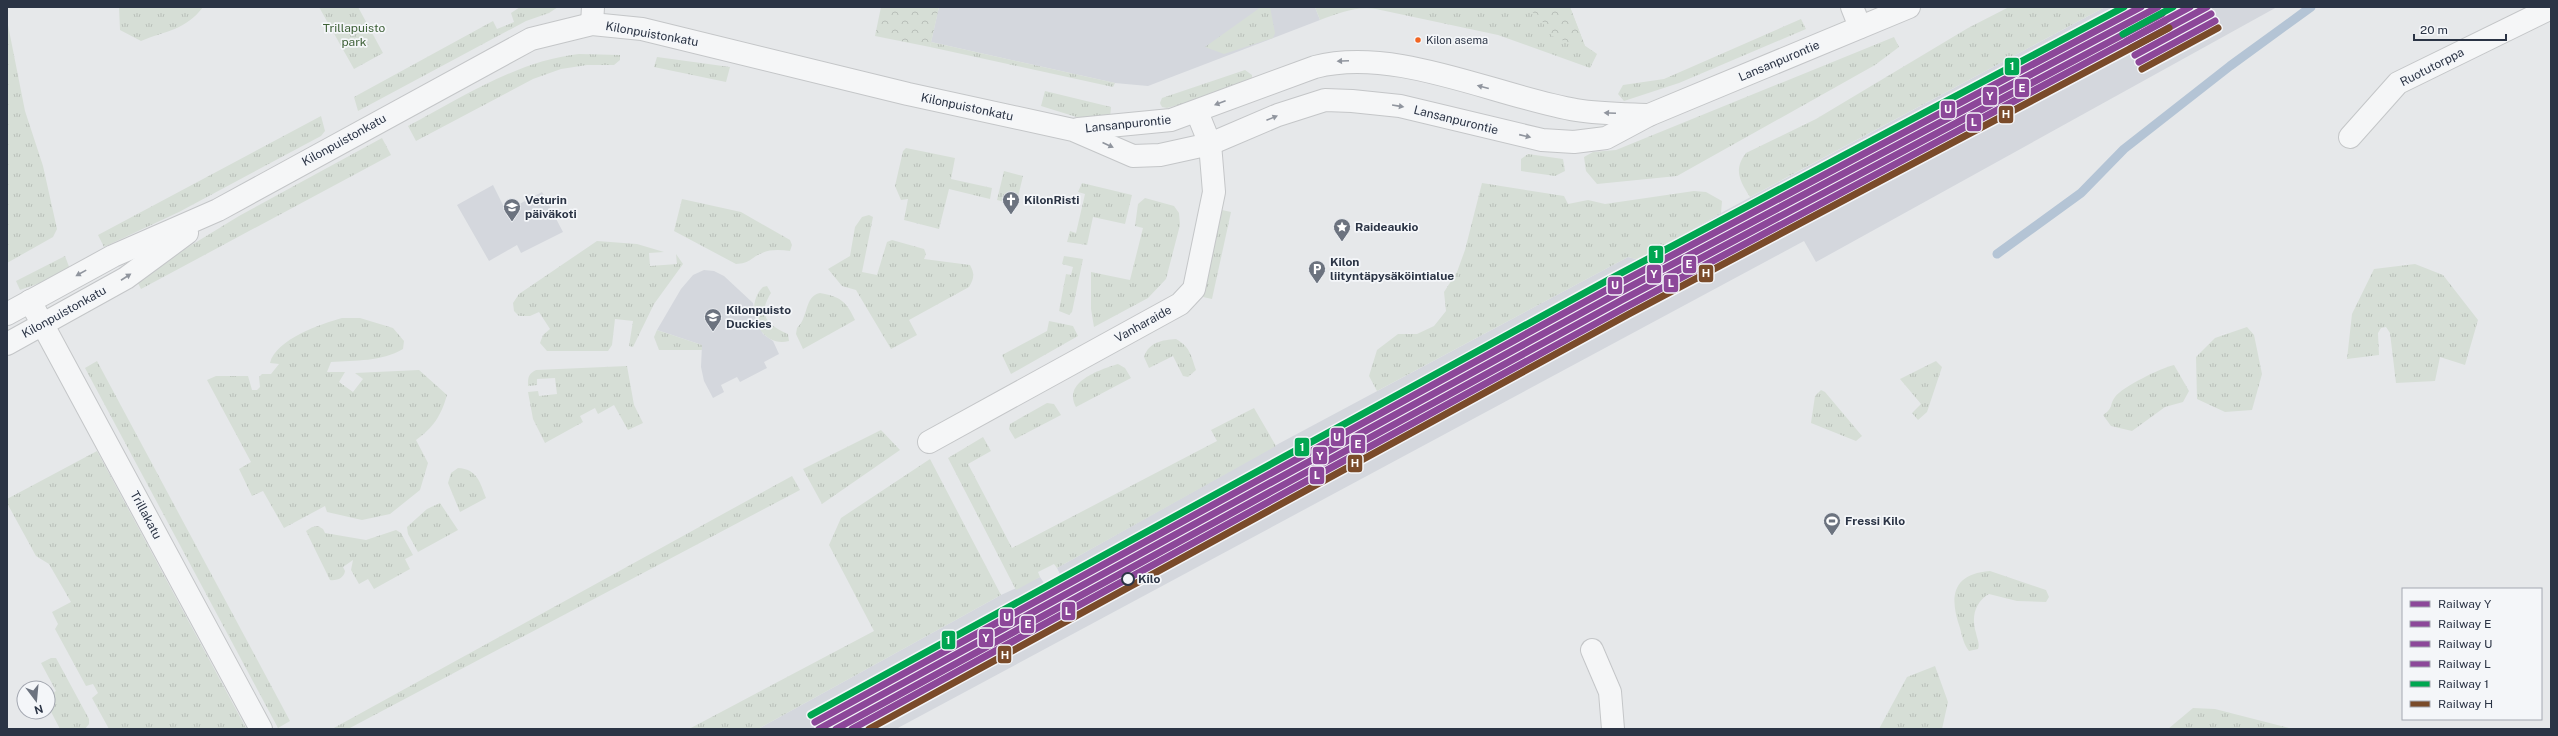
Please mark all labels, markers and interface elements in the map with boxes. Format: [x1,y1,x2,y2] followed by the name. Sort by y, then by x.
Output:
[2414,16,2506,42] scale bar
[604,19,700,49] street label: Kilonpuistonkatu
[323,21,385,49] park label: Trillapuisto park
[2420,23,2448,37] text: 20 m
[1426,34,1488,46] place label: Kilon asema
[1413,35,1423,45] marker: Kilon asema
[1736,38,1822,84] street label: Lansanpurontie
[2398,45,2466,89] street label: Ruotutorppa
[1337,57,1349,64] one-way arrow
[2004,57,2020,76] line badge: 1
[2010,60,2014,72] text: 1
[2014,78,2030,98] line badge: E
[2019,82,2026,94] text: E
[1477,84,1489,90] one-way arrow
[1982,86,1998,106] line badge: Y
[920,90,1015,124] street label: Kilonpuistonkatu
[1986,90,1994,102] text: Y
[1214,100,1226,106] one-way arrow
[1940,100,1956,119] line badge: U
[1392,103,1404,109] one-way arrow
[1412,103,1500,137] street label: Lansanpurontie
[1944,103,1952,115] text: U
[1998,105,2014,124] line badge: H
[2002,108,2010,120] text: H
[1603,110,1616,116] one-way arrow
[299,111,389,169] street label: Kilonpuistonkatu
[1084,112,1172,135] street label: Lansanpurontie
[1966,113,1982,132] line badge: L
[1266,115,1278,121] one-way arrow
[1971,116,1977,128] text: L
[1519,133,1531,139] one-way arrow
[1103,142,1114,148] one-way arrow
[1001,190,1021,215] church icon: KilonRisti
[525,193,577,221] place label: Veturin päiväkoti
[1024,193,1079,207] place label: KilonRisti
[502,197,522,222] school or university icon: Veturin päiväkoti
[1332,217,1352,242] place icon: Raideaukio
[1355,220,1419,234] place label: Raideaukio
[1648,245,1664,264] line badge: 1
[1654,248,1658,260] text: 1
[1330,255,1454,283] place label: Kilon liityntäpysäköintialue
[1682,255,1697,274] line badge: E
[1686,258,1693,270] text: E
[1307,259,1327,284] parking icon: Kilon liityntäpysäköintialue
[1646,264,1662,284] line badge: Y
[1698,264,1714,283] line badge: H
[1702,267,1710,279] text: H
[1650,268,1658,280] text: Y
[75,270,87,277] one-way arrow
[121,273,131,281] one-way arrow
[1663,274,1679,293] line badge: L
[1607,276,1623,295] line badge: U
[1668,277,1674,289] text: L
[1611,279,1619,291] text: U
[19,283,109,341] street label: Kilonpuistonkatu
[726,303,791,331] place label: Kilonpuisto Duckies
[1112,303,1174,345] street label: Vanharaide
[703,307,723,332] school or university icon: Kilonpuisto Duckies
[1330,427,1345,447] line badge: U
[1333,431,1341,443] text: U
[1350,434,1366,454] line badge: E
[1294,437,1310,457] line badge: 1
[1355,438,1362,450] text: E
[1300,441,1304,453] text: 1
[1312,446,1328,465] line badge: Y
[1316,450,1324,462] text: Y
[1347,454,1363,473] line badge: H
[1351,457,1359,469] text: H
[1309,466,1325,485] line badge: L
[1314,469,1320,481] text: L
[127,488,165,542] street label: Trillakatu
[1822,511,1842,536] sports icon: Fressi Kilo
[1845,514,1905,528] place label: Fressi Kilo
[1121,572,1135,586] marker: Kilo
[1138,572,1160,586] place label: Kilo
[2402,588,2542,720] legend
[2438,597,2492,611] text: Railway Y
[1061,601,1076,621] line badge: L
[1065,605,1071,617] text: L
[999,608,1014,627] line badge: U
[1003,611,1011,623] text: U
[1020,615,1035,634] line badge: E
[2438,617,2491,631] text: Railway E
[1025,618,1032,630] text: E
[978,628,994,648] line badge: Y
[941,630,956,650] line badge: 1
[982,632,990,644] text: Y
[946,634,950,646] text: 1
[2438,637,2492,651] text: Railway U
[997,645,1012,664] line badge: H
[1001,649,1009,661] text: H
[2438,657,2491,671] text: Railway L
[2438,677,2489,691] text: Railway 1
[16,680,56,720] north arrow
[2438,697,2493,711] text: Railway H
[33,703,45,717] text: N

